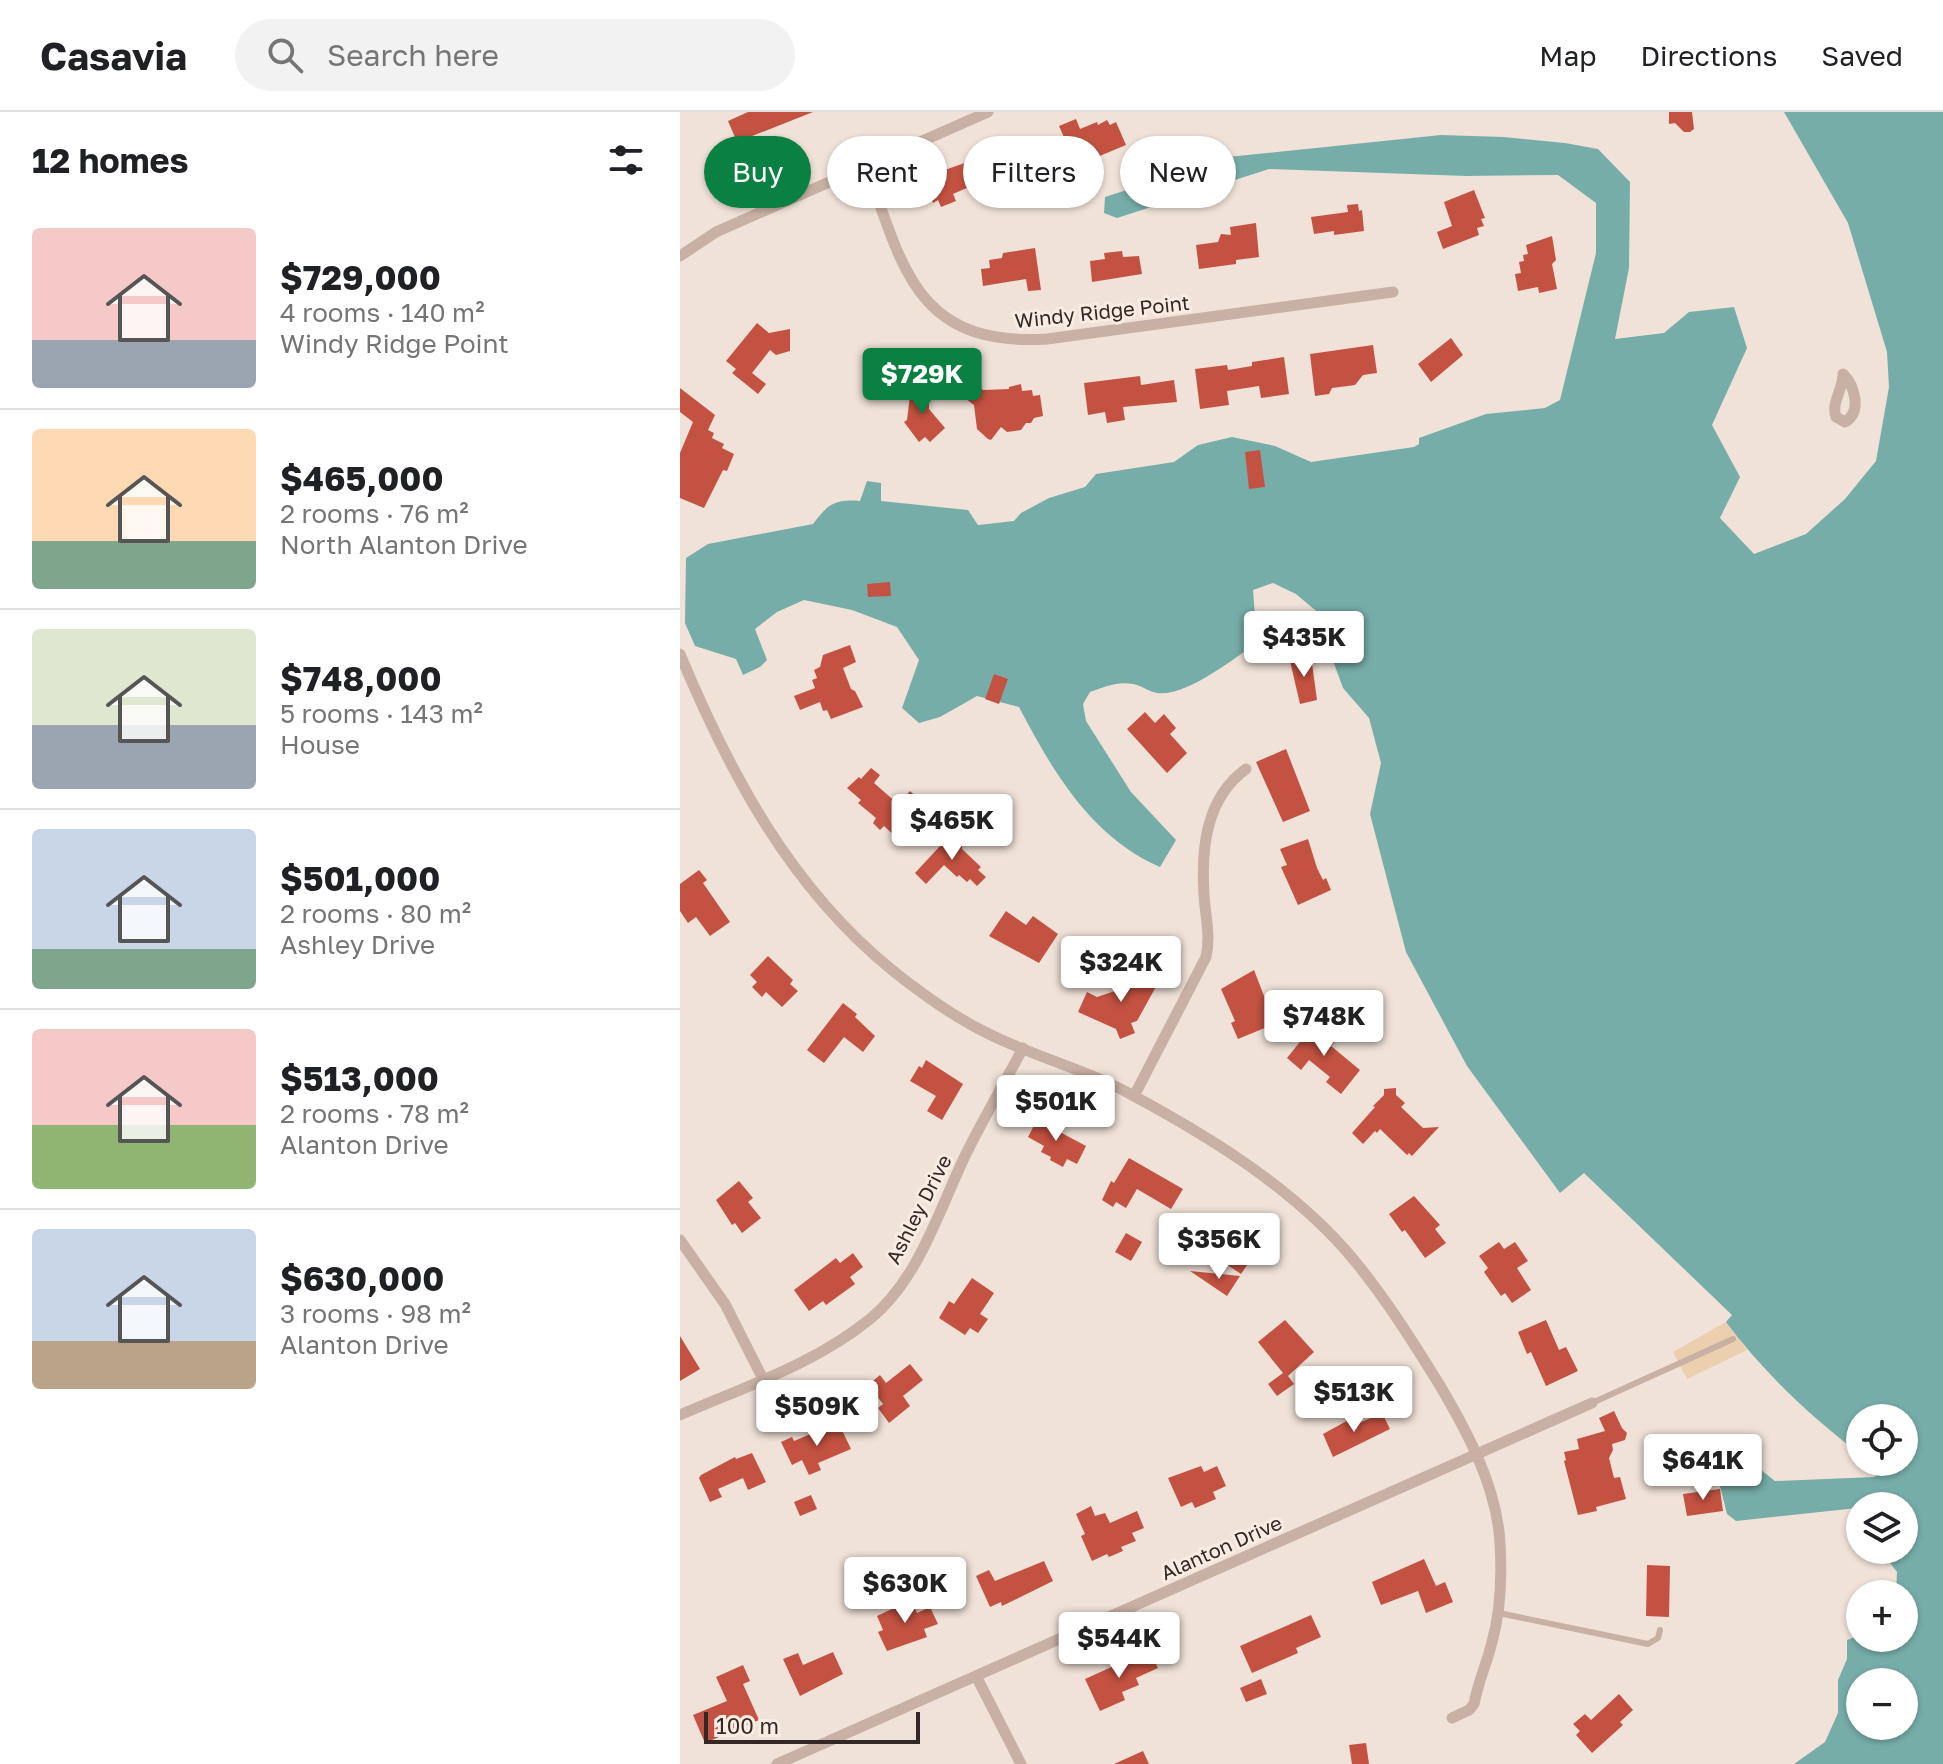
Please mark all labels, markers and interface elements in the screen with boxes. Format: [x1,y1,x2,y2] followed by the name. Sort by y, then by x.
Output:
[235,19,795,91] search box
[40,33,187,78] text: Casavia
[263,33,307,77] icon: search
[327,37,499,73] text: Search here
[1539,39,1596,72] text: Map
[1640,39,1777,72] text: Directions
[1821,39,1903,72] text: Saved
[704,136,811,208] chip: Buy
[827,136,947,208] chip: Rent
[963,136,1104,208] chip: Filters
[1120,136,1236,208] chip: New
[604,138,648,182] icon: filters
[32,140,189,180] text: 12 homes
[280,257,441,297] text: $729,000
[96,260,192,356] icon: home
[1013,290,1191,332] street label: Windy Ridge Point
[280,297,485,328] text: 4 rooms · 140 m²
[280,328,509,359] text: Windy Ridge Point
[866,348,978,416] pin: $729K
[881,358,963,389] text: $729K
[280,458,444,498] text: $465,000
[96,461,192,557] icon: home
[280,498,469,529] text: 2 rooms · 76 m²
[280,529,527,560] text: North Alanton Drive
[1248,611,1360,679] pin: $435K
[1262,621,1346,652] text: $435K
[280,658,442,698] text: $748,000
[96,661,192,757] icon: home
[280,698,483,729] text: 5 rooms · 143 m²
[280,729,360,760] text: House
[896,794,1008,862] pin: $465K
[910,804,994,835] text: $465K
[280,858,440,898] text: $501,000
[96,861,192,957] icon: home
[280,898,471,929] text: 2 rooms · 80 m²
[280,929,435,960] text: Ashley Drive
[1065,936,1177,1004] pin: $324K
[1079,946,1163,977] text: $324K
[1268,990,1380,1058] pin: $748K
[1282,1000,1366,1031] text: $748K
[280,1058,439,1098] text: $513,000
[96,1061,192,1157] icon: home
[1000,1075,1112,1143] pin: $501K
[1015,1085,1097,1116] text: $501K
[280,1098,469,1129] text: 2 rooms · 78 m²
[280,1129,449,1160] text: Alanton Drive
[880,1150,956,1268] street label: Ashley Drive
[1163,1213,1275,1281] pin: $356K
[1177,1223,1261,1254] text: $356K
[280,1258,444,1298] text: $630,000
[96,1261,192,1357] icon: home
[280,1298,471,1329] text: 3 rooms · 98 m²
[280,1329,449,1360] text: Alanton Drive
[1298,1366,1410,1434] pin: $513K
[1313,1376,1395,1407] text: $513K
[761,1380,873,1448] pin: $509K
[774,1390,860,1421] text: $509K
[1846,1404,1918,1740] map controls
[1846,1404,1918,1476] button: locate
[1647,1434,1759,1502] pin: $641K
[1662,1444,1744,1475] text: $641K
[1846,1492,1918,1564] button: layers
[1157,1510,1285,1584] street label: Alanton Drive
[849,1557,961,1625] pin: $630K
[862,1567,948,1598] text: $630K
[1846,1580,1918,1652] button: +
[1063,1612,1175,1680] pin: $544K
[1077,1622,1161,1653] text: $544K
[1846,1668,1918,1740] button: −
[704,1708,920,1744] scale bar
[716,1712,779,1739] text: 100 m

